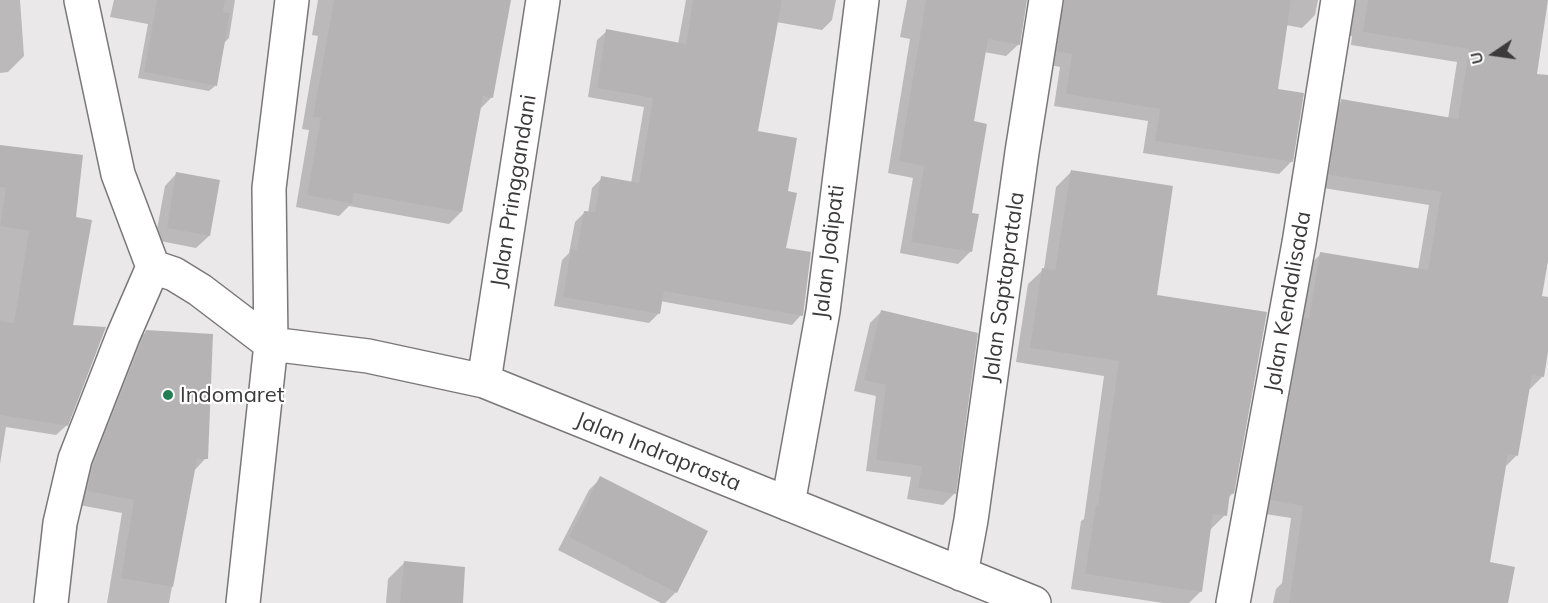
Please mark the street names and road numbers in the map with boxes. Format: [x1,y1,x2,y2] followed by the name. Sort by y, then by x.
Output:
[486,93,542,289] street label: Jalan Pringgandani
[808,183,850,321] street label: Jalan Jodipati
[978,190,1030,384] street label: Jalan Saptapratala
[1259,209,1317,395] street label: Jalan Kendalisada
[571,407,745,497] street label: Jalan Indraprasta

